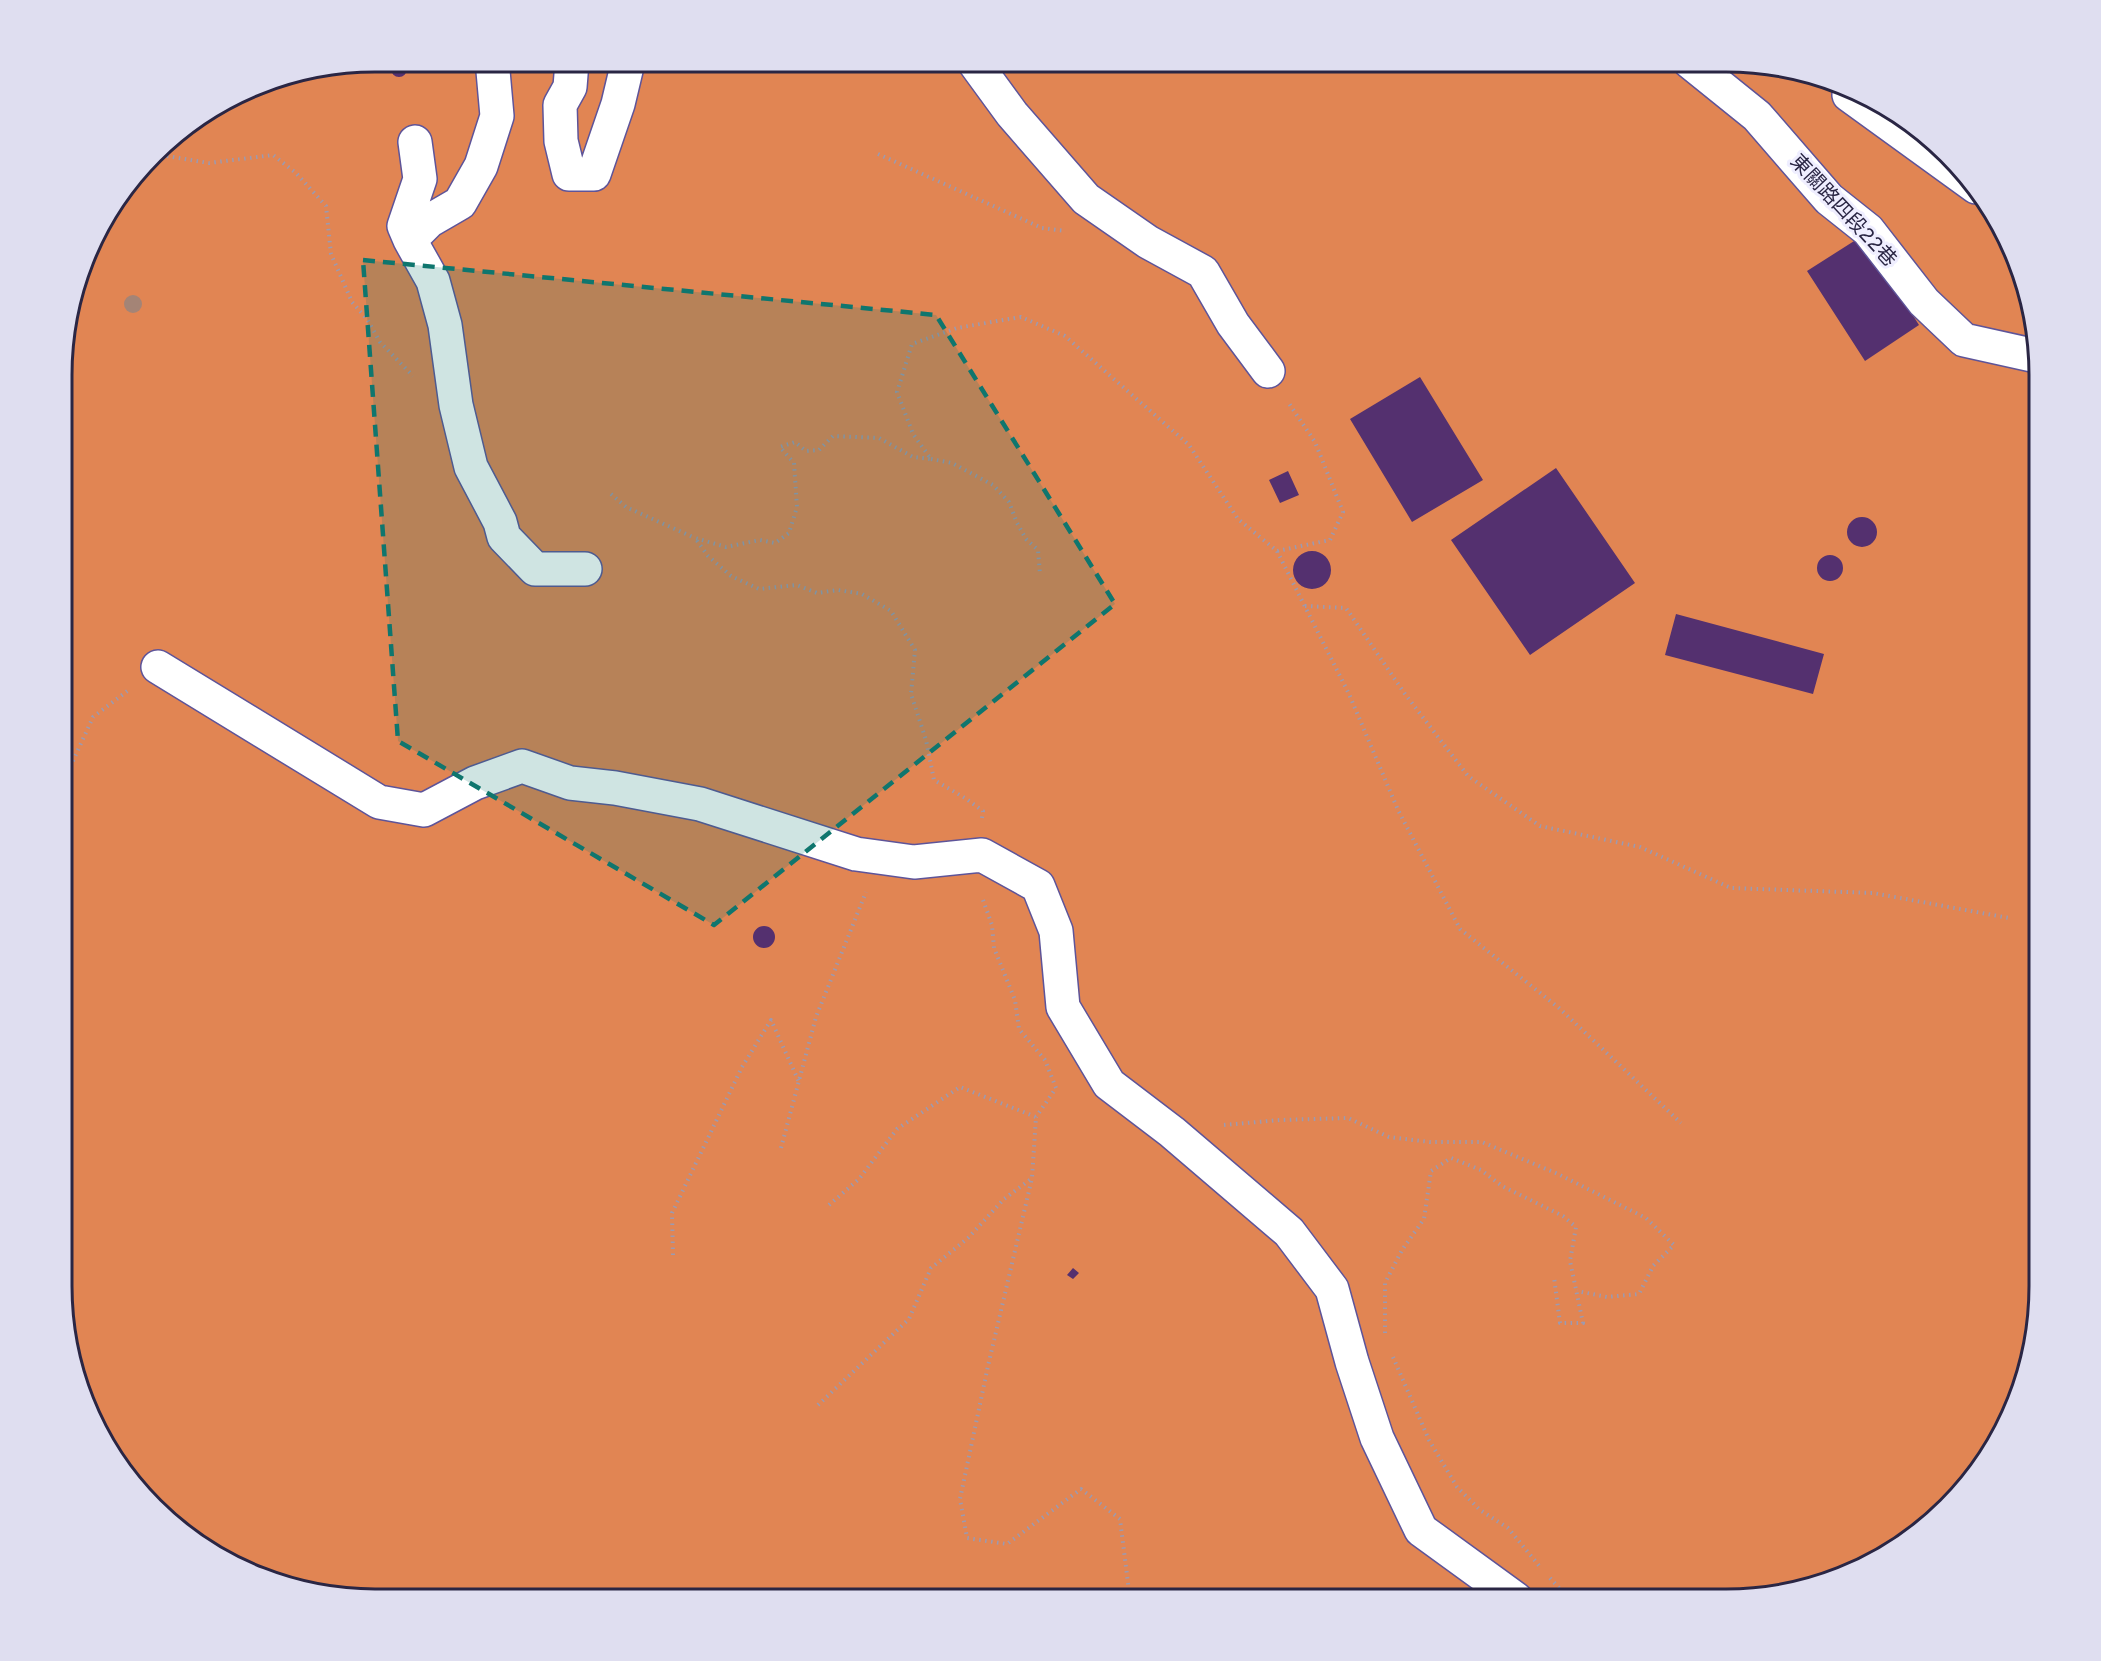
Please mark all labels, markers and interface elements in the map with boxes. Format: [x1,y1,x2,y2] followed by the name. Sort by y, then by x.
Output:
[1784,150,1901,273] street label: 東關路四段22巷

